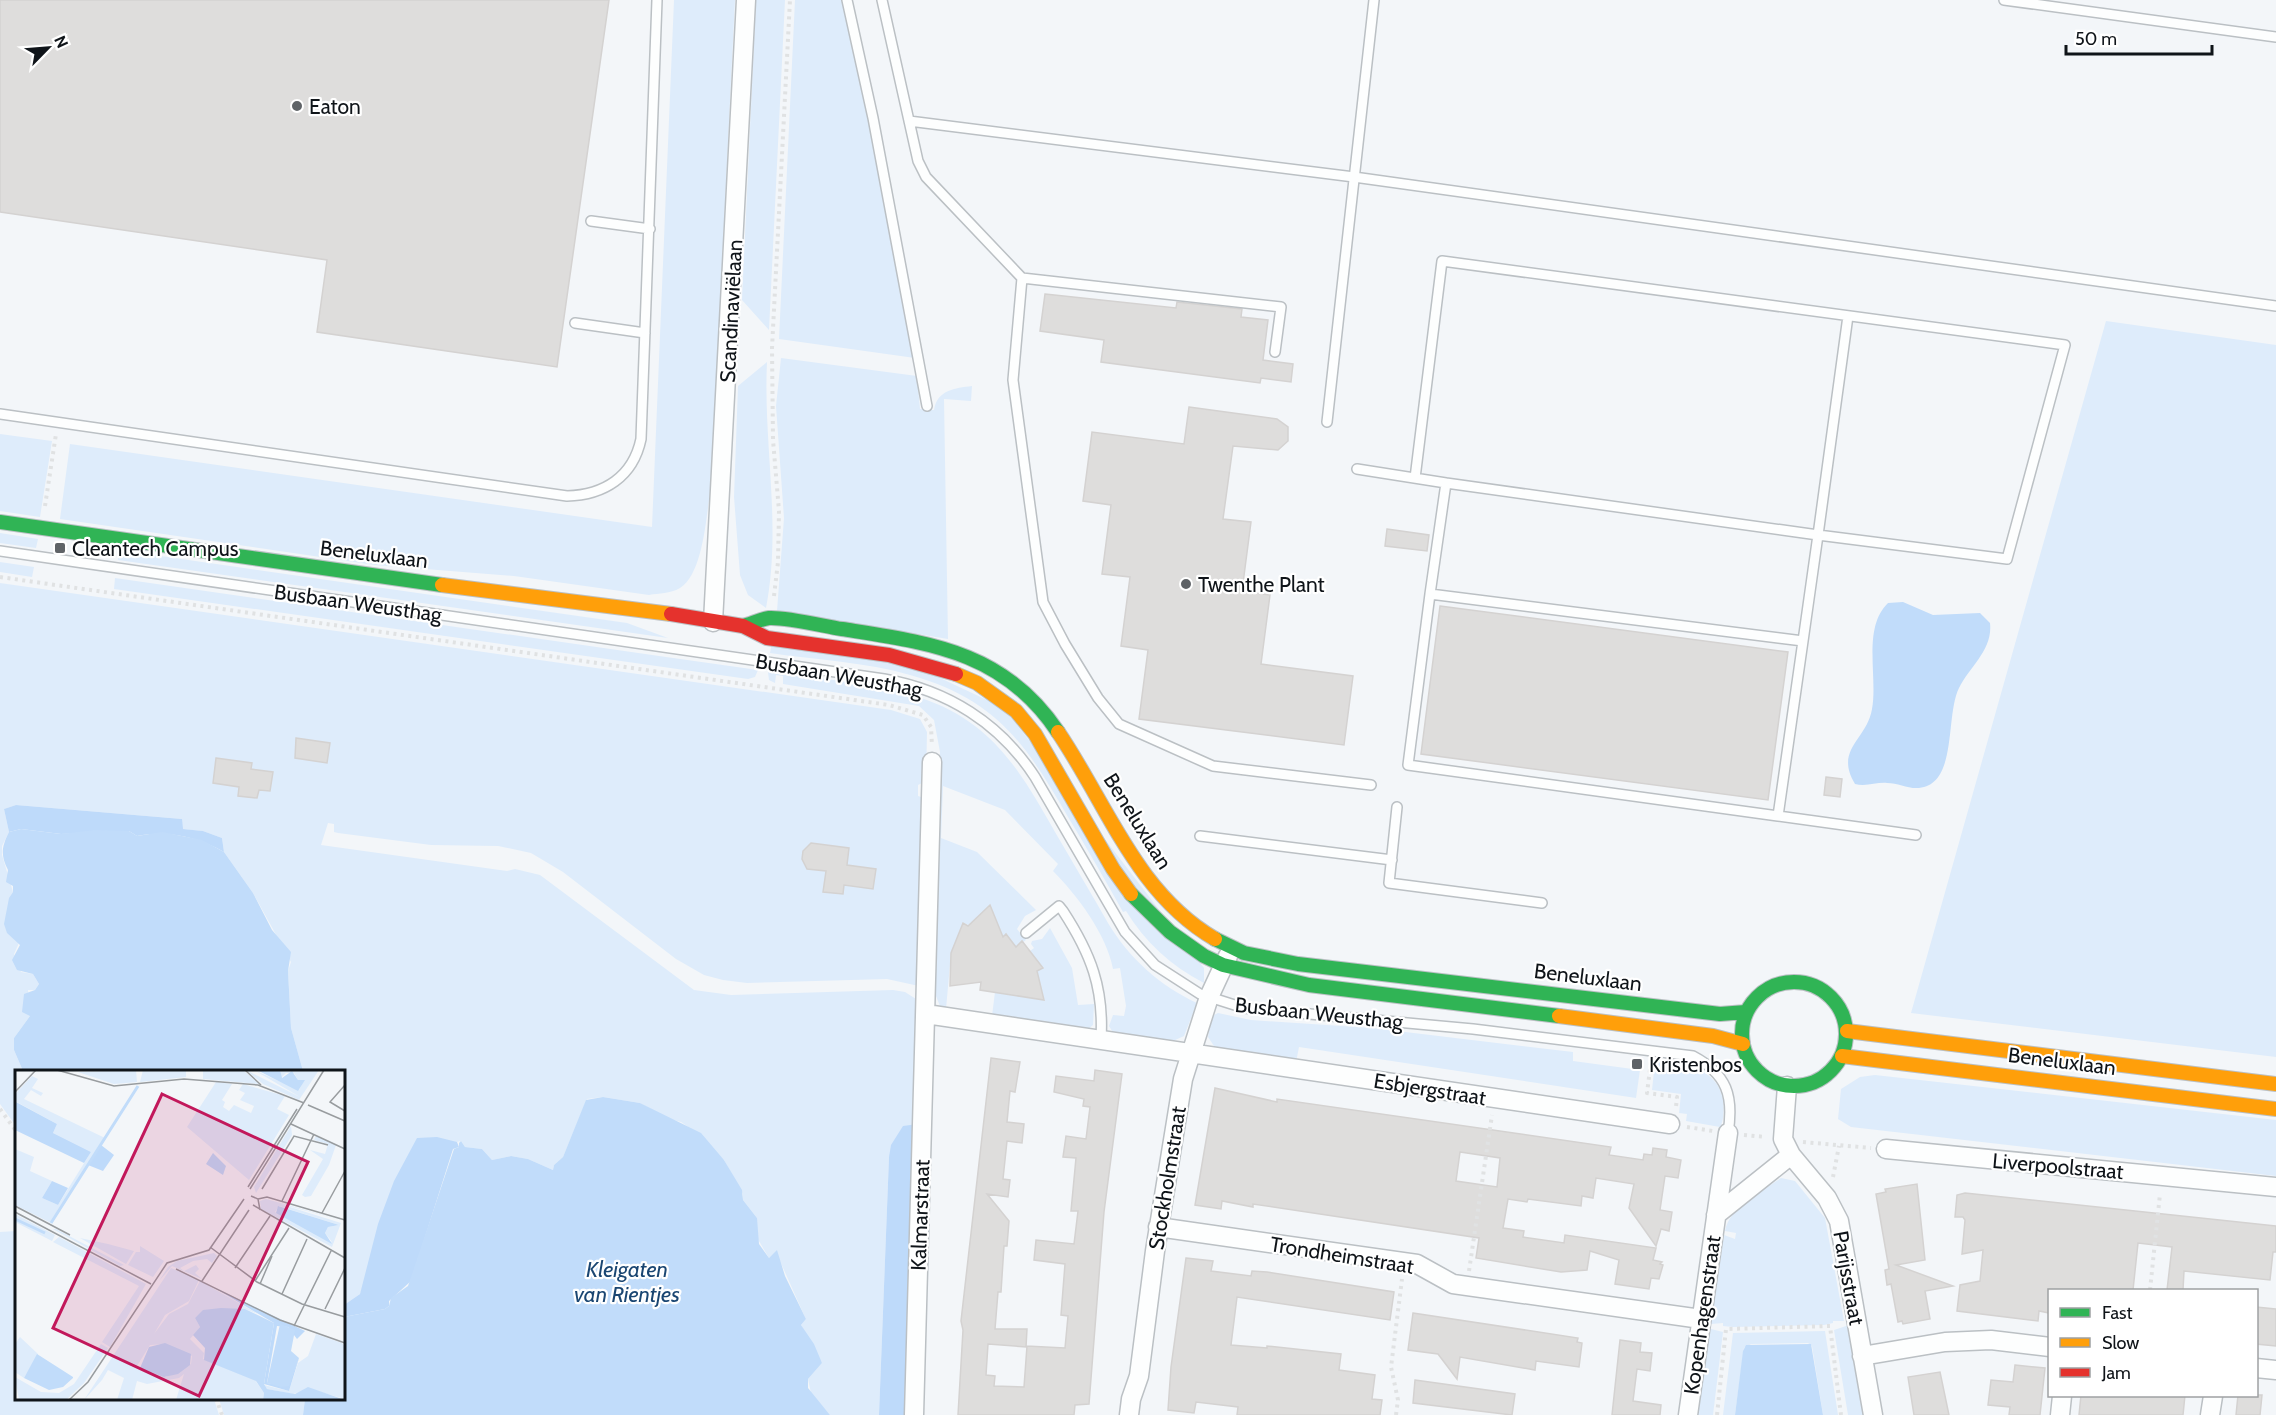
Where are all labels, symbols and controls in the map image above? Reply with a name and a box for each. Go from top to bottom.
north arrow [18,18,78,78]
scale bar [2066,18,2212,56]
text: 50 m [2075,28,2117,50]
text: N [50,33,72,51]
place label: Eaton [309,94,361,119]
marker: Eaton [290,99,304,113]
street label: Scandinaviëlaan [715,239,747,383]
street label: Beneluxlaan [319,535,429,573]
place label: Cleantech Campus [72,536,239,561]
marker: Cleantech Campus [53,541,67,555]
place label: Twenthe Plant [1198,572,1325,597]
marker: Twenthe Plant [1179,577,1193,591]
street label: Busbaan Weusthag [273,579,444,627]
street label: Busbaan Weusthag [754,648,925,702]
street label: Beneluxlaan [1099,768,1177,874]
street label: Beneluxlaan [1533,958,1643,996]
street label: Busbaan Weusthag [1234,992,1405,1034]
street label: Beneluxlaan [2007,1042,2117,1080]
place label: Kristenbos [1649,1052,1742,1077]
marker: Kristenbos [1630,1057,1644,1071]
street label: Esbjergstraat [1372,1068,1488,1111]
inset map [15,1070,345,1400]
street label: Stockholmstraat [1143,1104,1191,1252]
street label: Liverpoolstraat [1991,1148,2125,1184]
street label: Kalmarstraat [906,1159,934,1271]
street label: Parijsstraat [1827,1229,1870,1327]
street label: Trondheimstraat [1268,1231,1416,1279]
street label: Kopenhagenstraat [1678,1234,1726,1396]
water label: Kleigaten van Rientjes [574,1256,680,1308]
legend [2048,1289,2258,1397]
text: Fast [2102,1302,2133,1324]
text: Slow [2102,1332,2139,1354]
text: Jam [2101,1362,2131,1384]

